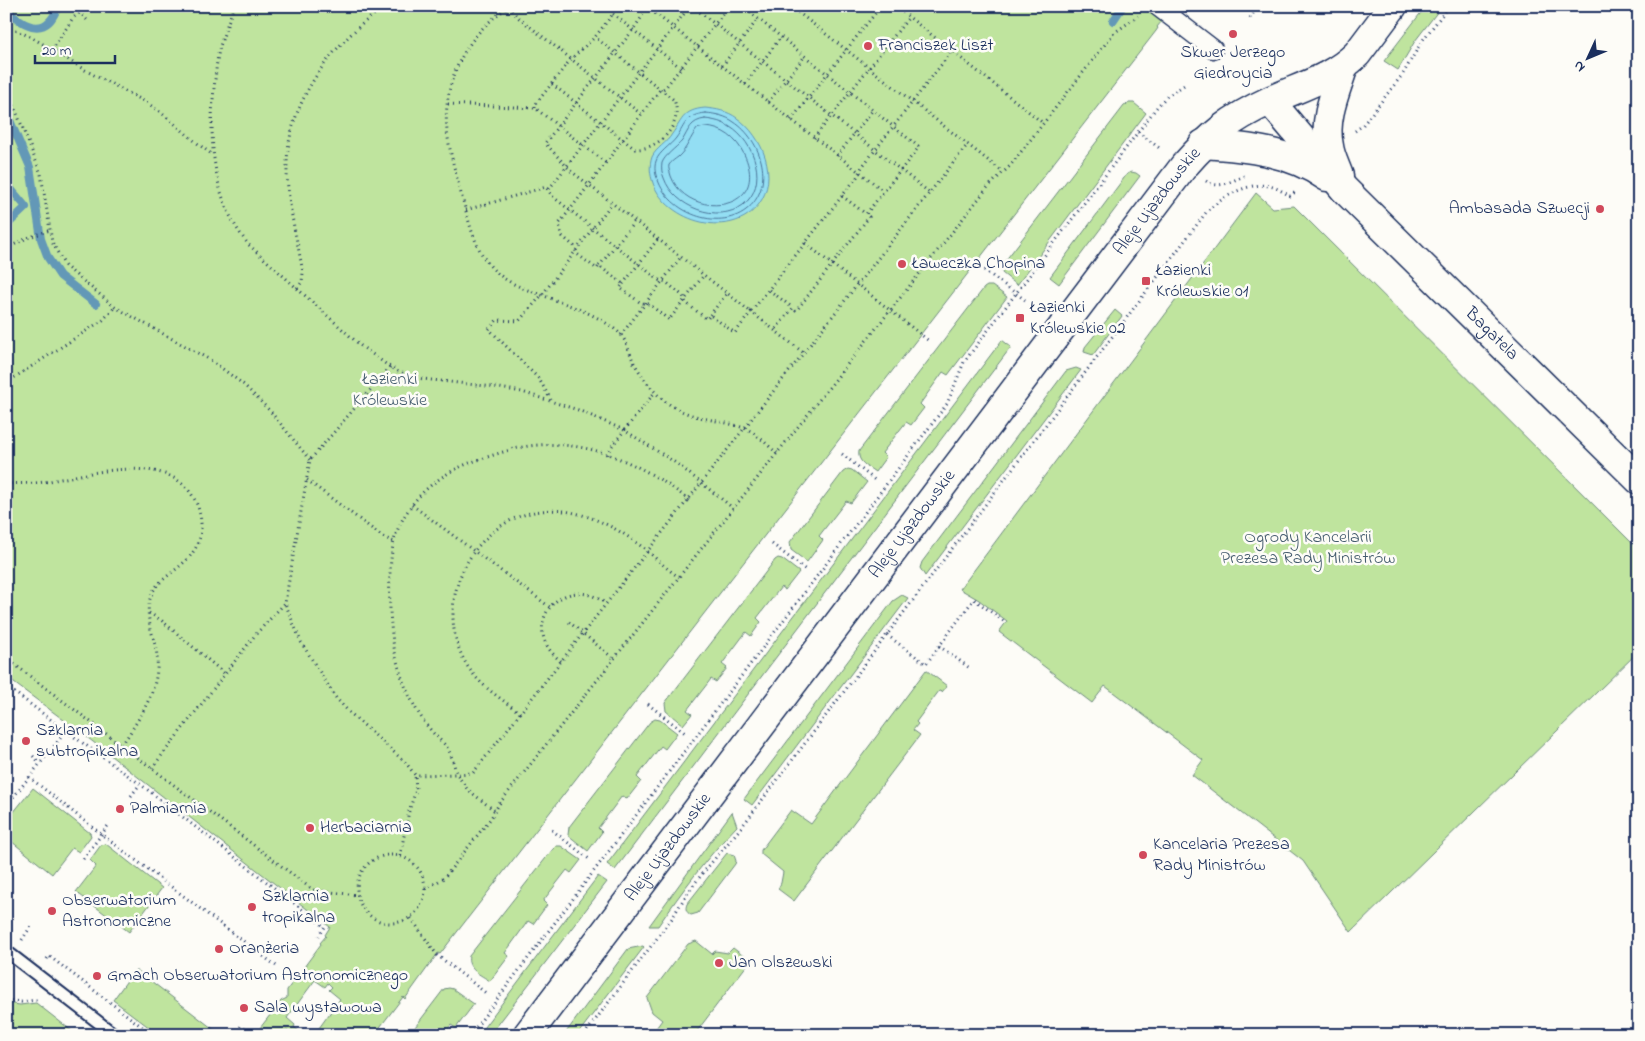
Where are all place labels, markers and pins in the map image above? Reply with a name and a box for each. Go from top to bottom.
marker: Skwer Jerzego Giedroycia [1227,28,1239,40]
place label: Franciszek Liszt [877,33,993,59]
marker: Franciszek Liszt [862,40,874,52]
place label: Skwer Jerzego Giedroycia [1181,40,1285,87]
place label: Ambasada Szwecji [1449,196,1590,222]
marker: Ambasada Szwecji [1594,203,1606,215]
place label: Ławeczka Chopina [911,251,1045,277]
marker: Ławeczka Chopina [896,258,908,270]
place label: Łazienki Królewskie 01 [1155,258,1249,305]
marker: Łazienki Królewskie 01 [1140,275,1152,287]
place label: Łazienki Królewskie 02 [1029,295,1126,342]
marker: Łazienki Królewskie 02 [1014,312,1026,324]
place label: Szklarnia subtropikalna [36,718,138,765]
marker: Szklarnia subtropikalna [20,735,32,747]
place label: Palmiarnia [130,796,206,822]
marker: Palmiarnia [114,803,126,815]
place label: Herbaciarnia [320,815,412,841]
marker: Herbaciarnia [304,822,316,834]
place label: Kancelaria Prezesa Rady Ministrów [1153,832,1290,879]
marker: Kancelaria Prezesa Rady Ministrów [1137,849,1149,861]
place label: Szklarnia tropikalna [262,884,335,931]
place label: Obserwatorium Astronomiczne [62,888,176,935]
marker: Szklarnia tropikalna [246,901,258,913]
marker: Obserwatorium Astronomiczne [46,905,58,917]
place label: Oranżeria [229,936,299,962]
marker: Oranżeria [213,943,225,955]
place label: Jan Olszewski [729,950,833,976]
marker: Jan Olszewski [713,957,725,969]
place label: Gmach Obserwatorium Astronomicznego [107,963,408,990]
marker: Gmach Obserwatorium Astronomicznego [91,970,103,982]
place label: Sala wystawowa [254,995,382,1021]
marker: Sala wystawowa [238,1002,250,1014]

